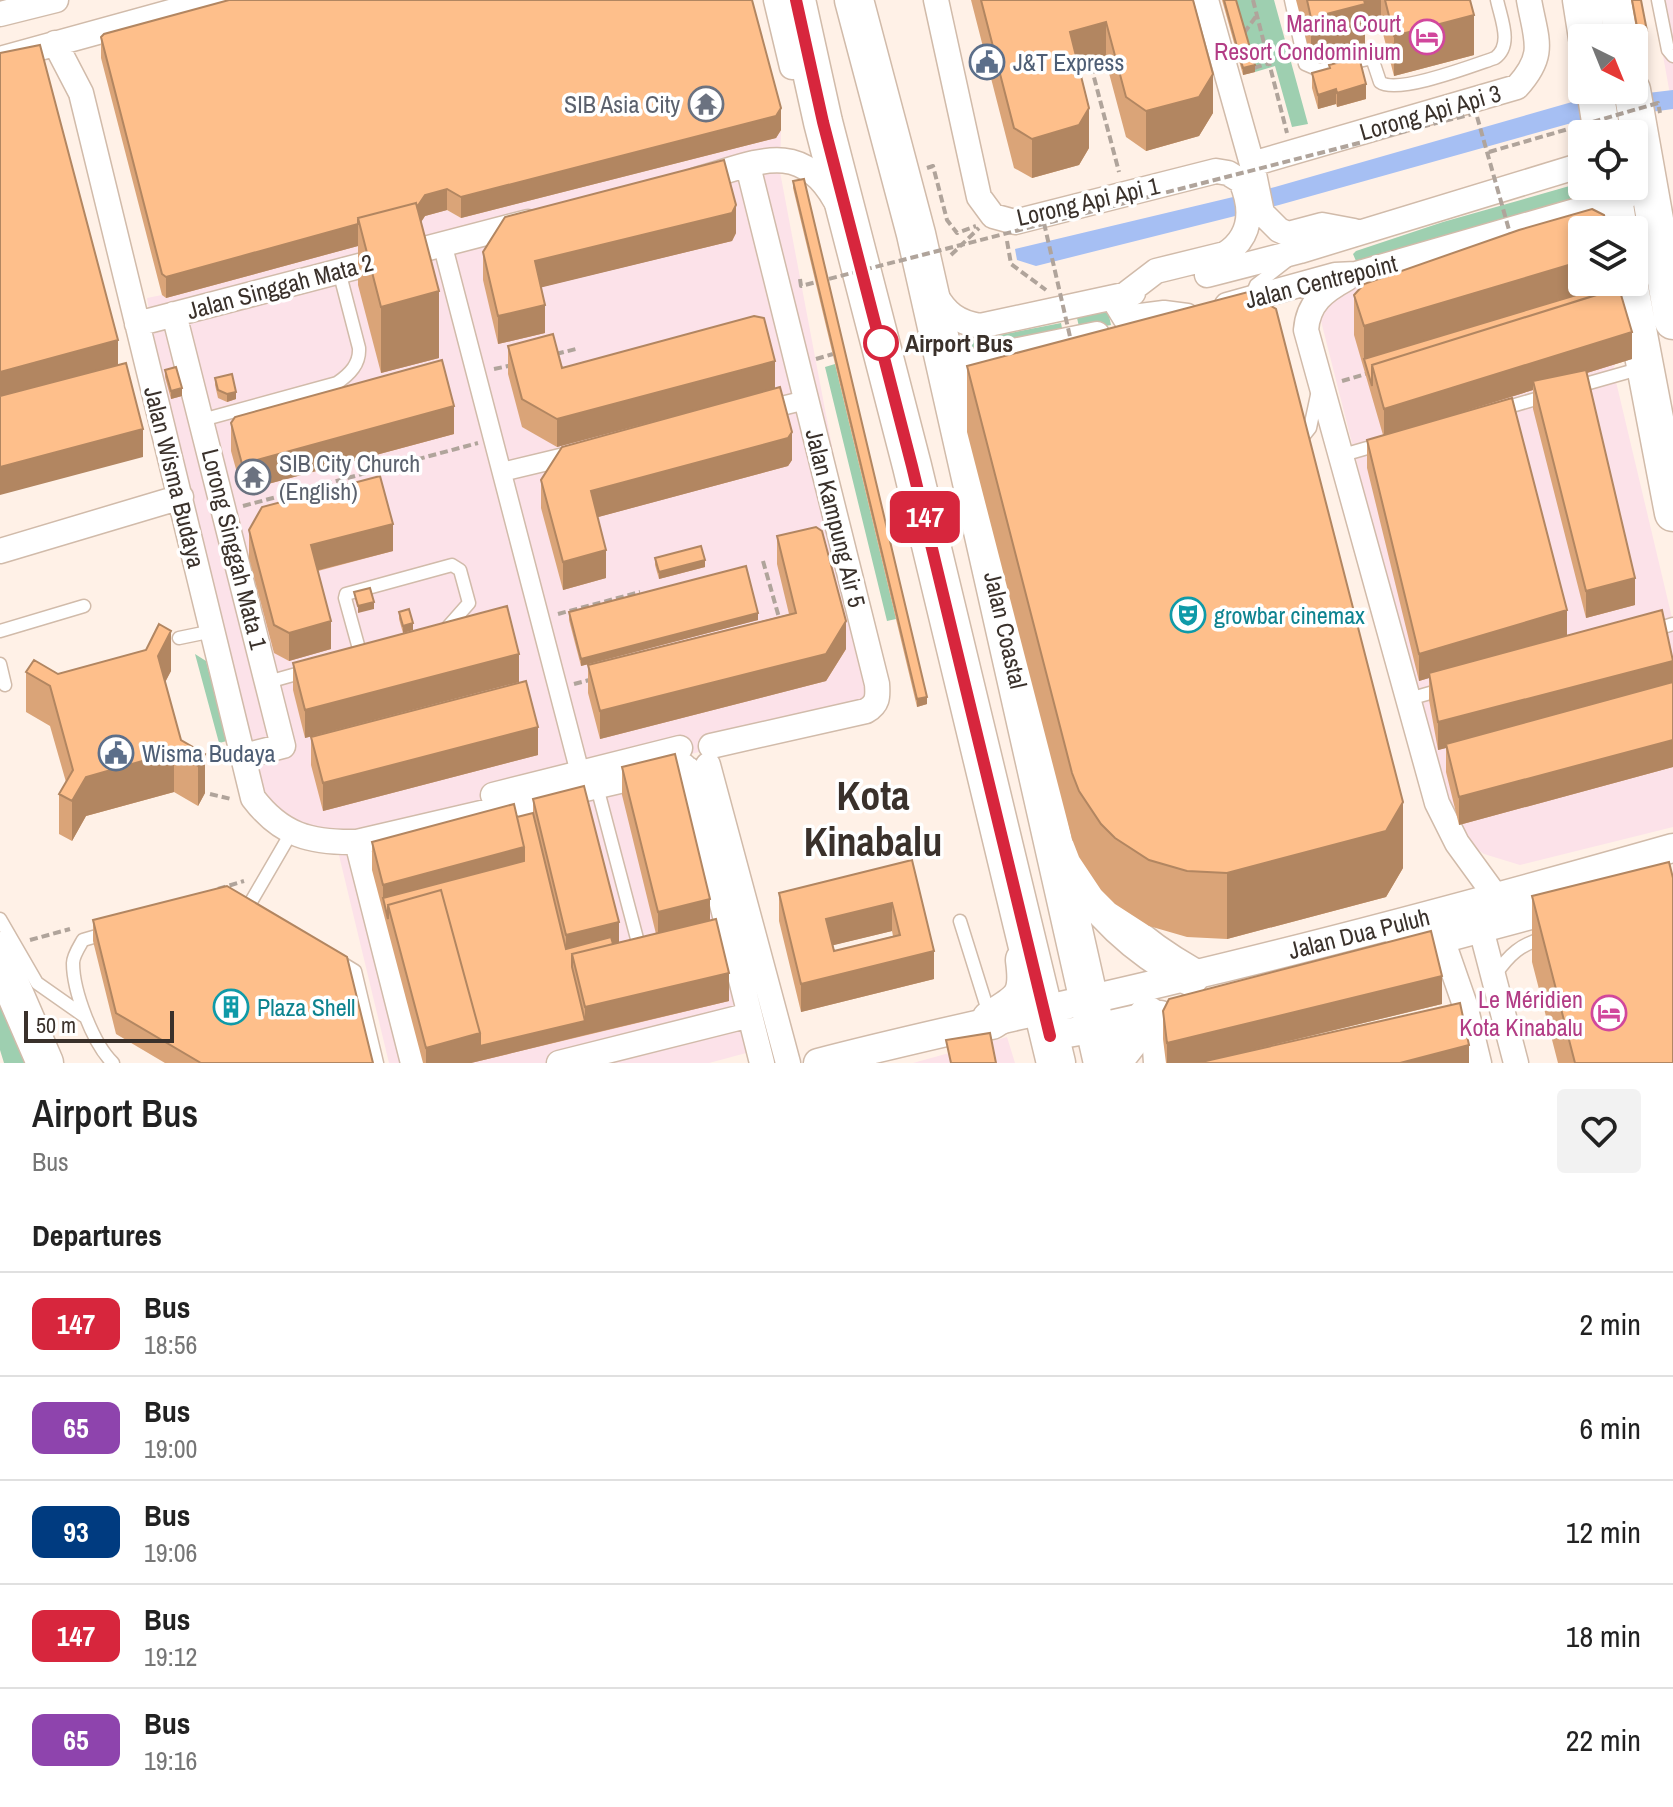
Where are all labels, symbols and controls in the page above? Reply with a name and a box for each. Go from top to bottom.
place label: Marina Court Resort Condominium [1214,7,1402,67]
hotel icon: Marina Court Resort Condominium [1408,18,1446,56]
north arrow [1568,24,1648,104]
map controls [1568,24,1648,296]
public building icon: J&T Express [968,43,1006,81]
place label: J&T Express [1013,46,1124,78]
street label: Lorong Api Api 3 [1356,77,1504,147]
temple icon: SIB Asia City [687,85,725,123]
place label: SIB Asia City [564,88,680,120]
button: locate [1568,120,1648,200]
street label: Lorong Api Api 1 [1013,169,1163,233]
button: layers [1568,216,1648,296]
street label: Jalan Singgah Mata 2 [183,246,377,326]
street label: Jalan Centrepoint [1242,247,1401,315]
marker: Airport Bus [864,326,898,360]
place label: Airport Bus [905,327,1013,359]
street label: Jalan Wisma Budaya [137,383,213,571]
street label: Jalan Kampung Air 5 [798,425,874,611]
street label: Lorong Singgah Mata 1 [195,445,275,653]
place label: SIB City Church (English) [279,447,420,507]
temple icon: SIB City Church (English) [234,458,272,496]
line badge: 147 [879,491,971,543]
text: 147 [906,498,944,536]
street label: Jalan Coastal [977,568,1035,692]
theatre icon: growbar cinemax [1169,596,1207,634]
place label: growbar cinemax [1214,599,1365,631]
public building icon: Wisma Budaya [97,734,135,772]
place label: Wisma Budaya [142,737,275,769]
district label: Kota Kinabalu [804,769,942,868]
street label: Jalan Dua Puluh [1285,900,1433,966]
place label: Le Méridien Kota Kinabalu [1459,983,1583,1043]
building icon: Plaza Shell [212,988,250,1026]
place label: Plaza Shell [257,991,355,1023]
hotel icon: Le Méridien Kota Kinabalu [1590,994,1628,1032]
scale bar [24,1007,174,1043]
text: 50 m [36,1010,76,1040]
text: Airport Bus [32,1088,198,1139]
button: heart [1557,1089,1641,1173]
text: Bus [32,1144,69,1179]
text: Departures [32,1215,162,1255]
text: Bus [144,1287,190,1327]
text: 2 min [1579,1304,1641,1344]
text: 147 [57,1305,95,1343]
text: 18:56 [144,1327,197,1362]
text: Bus [144,1391,190,1431]
text: 6 min [1579,1408,1641,1448]
text: 65 [63,1409,89,1447]
text: 19:00 [144,1431,197,1466]
text: Bus [144,1495,190,1535]
text: 12 min [1566,1512,1641,1552]
text: 93 [63,1513,89,1551]
text: 19:06 [144,1535,197,1570]
text: Bus [144,1599,190,1639]
text: 18 min [1566,1616,1641,1656]
text: 147 [57,1617,95,1655]
text: 19:12 [144,1639,197,1674]
text: Bus [144,1703,190,1743]
text: 22 min [1566,1720,1641,1760]
text: 65 [63,1721,89,1759]
text: 19:16 [144,1743,197,1778]

